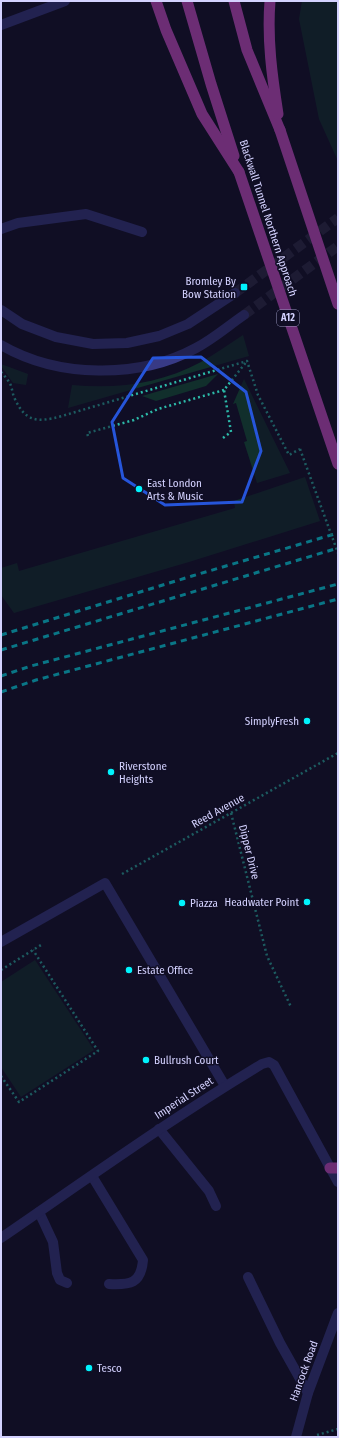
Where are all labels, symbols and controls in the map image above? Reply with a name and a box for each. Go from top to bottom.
street label: Blackwall Tunnel Northern Approach [237,138,299,298]
place label: Bromley By Bow Station [182,275,236,301]
marker: Bromley By Bow Station [239,282,249,292]
road number: A12 [277,310,299,326]
place label: East London Arts & Music [147,477,203,503]
marker: East London Arts & Music [134,484,144,494]
place label: SimplyFresh [245,715,299,728]
marker: SimplyFresh [302,716,312,726]
place label: Riverstone Heights [119,760,167,786]
marker: Riverstone Heights [106,767,116,777]
street label: Reed Avenue [189,791,247,831]
street label: Dipper Drive [236,823,262,881]
place label: Headwater Point [225,896,299,909]
place label: Piazza [190,897,218,910]
marker: Headwater Point [302,897,312,907]
marker: Piazza [177,898,187,908]
place label: Estate Office [137,964,193,977]
marker: Estate Office [124,965,134,975]
place label: Bullrush Court [154,1054,219,1067]
marker: Bullrush Court [141,1055,151,1065]
street label: Imperial Street [152,1074,216,1122]
street label: Hancock Road [287,1339,321,1403]
place label: Tesco [97,1362,122,1375]
marker: Tesco [84,1363,94,1373]

